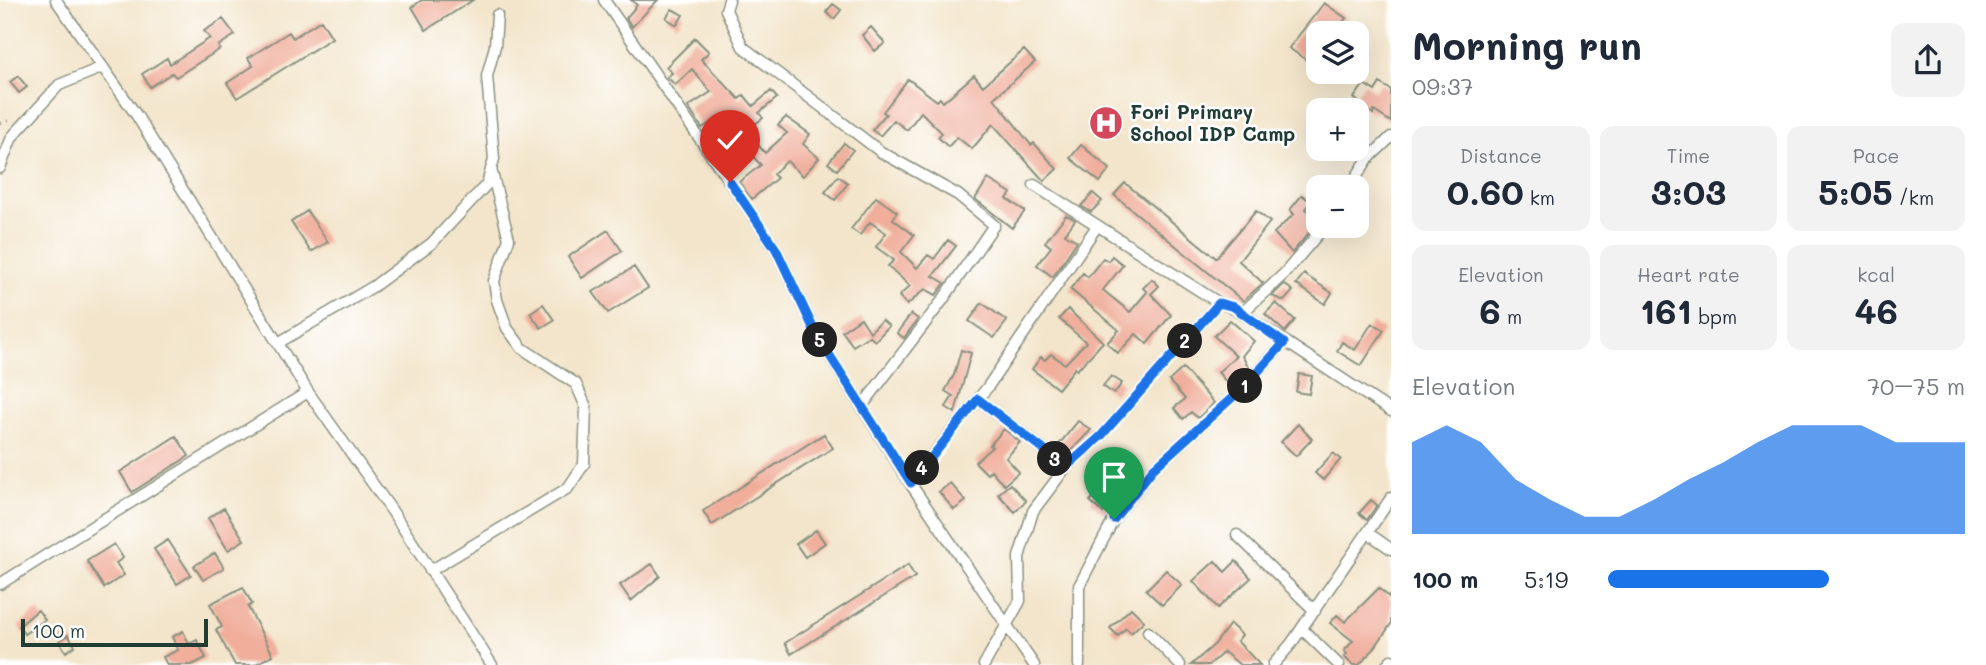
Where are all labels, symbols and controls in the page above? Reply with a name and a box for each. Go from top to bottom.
text: Morning run [1412,20,1642,70]
map controls [1306,21,1369,238]
button: layers [1306,21,1369,84]
button: share [1891,23,1965,97]
text: 09:37 [1412,71,1473,101]
button: + [1306,98,1369,161]
place label: Fori Primary School IDP Camp [1130,99,1295,146]
hospital icon: Fori Primary School IDP Camp [1087,104,1125,142]
pin [700,110,760,182]
icon: check [711,121,749,159]
text: Distance [1460,143,1542,168]
text: Time [1667,143,1710,168]
text: Pace [1853,143,1899,168]
text: 0.60 [1447,168,1524,214]
text: 3:03 [1651,168,1726,214]
text: 5:05 [1818,168,1893,214]
button: − [1306,175,1369,238]
text: km [1524,185,1555,210]
text: /km [1893,185,1934,210]
text: Elevation [1458,262,1543,287]
text: Heart rate [1637,262,1740,287]
text: kcal [1857,262,1895,287]
text: 6 [1480,287,1501,333]
text: 161 [1640,287,1692,333]
text: 46 [1854,287,1898,333]
text: m [1501,304,1522,329]
text: bpm [1692,304,1737,329]
pin: 5 [802,322,838,358]
pin: 2 [1168,324,1202,358]
text: 5 [814,327,825,352]
text: 2 [1179,328,1190,353]
pin: 1 [1228,368,1262,404]
text: Elevation [1412,371,1515,401]
text: 70–75 m [1867,371,1965,401]
text: 1 [1240,373,1249,398]
pin: 3 [1038,442,1072,476]
text: 3 [1049,446,1060,471]
pin [1084,447,1144,519]
pin: 4 [904,450,940,486]
text: 4 [915,455,928,480]
icon: arrive [1095,458,1133,496]
text: 100 m [1412,564,1478,594]
text: 5:19 [1524,564,1568,594]
scale bar [21,616,208,648]
text: 100 m [32,618,85,643]

